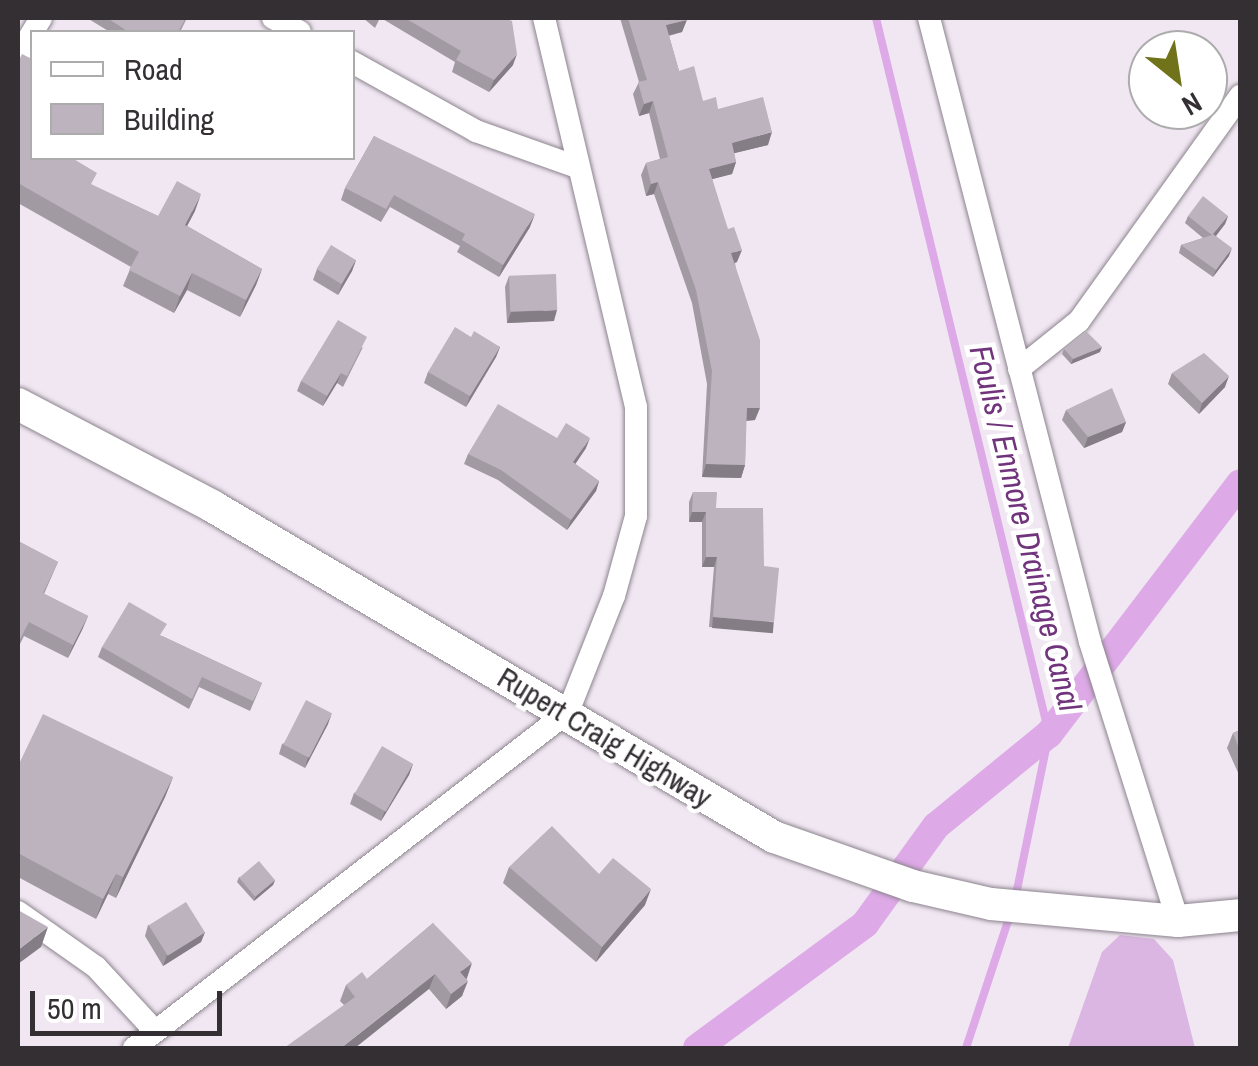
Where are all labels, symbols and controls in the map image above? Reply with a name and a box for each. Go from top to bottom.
legend [30,30,355,160]
north arrow [1128,30,1228,130]
text: Road [124,49,183,89]
text: N [1175,84,1209,125]
text: Building [124,99,214,139]
water label: Foulis / Enmore Drainage Canal [961,341,1089,715]
street label: Rupert Craig Highway [491,659,719,815]
scale bar [35,971,228,1033]
text: 50 m [47,988,102,1028]

